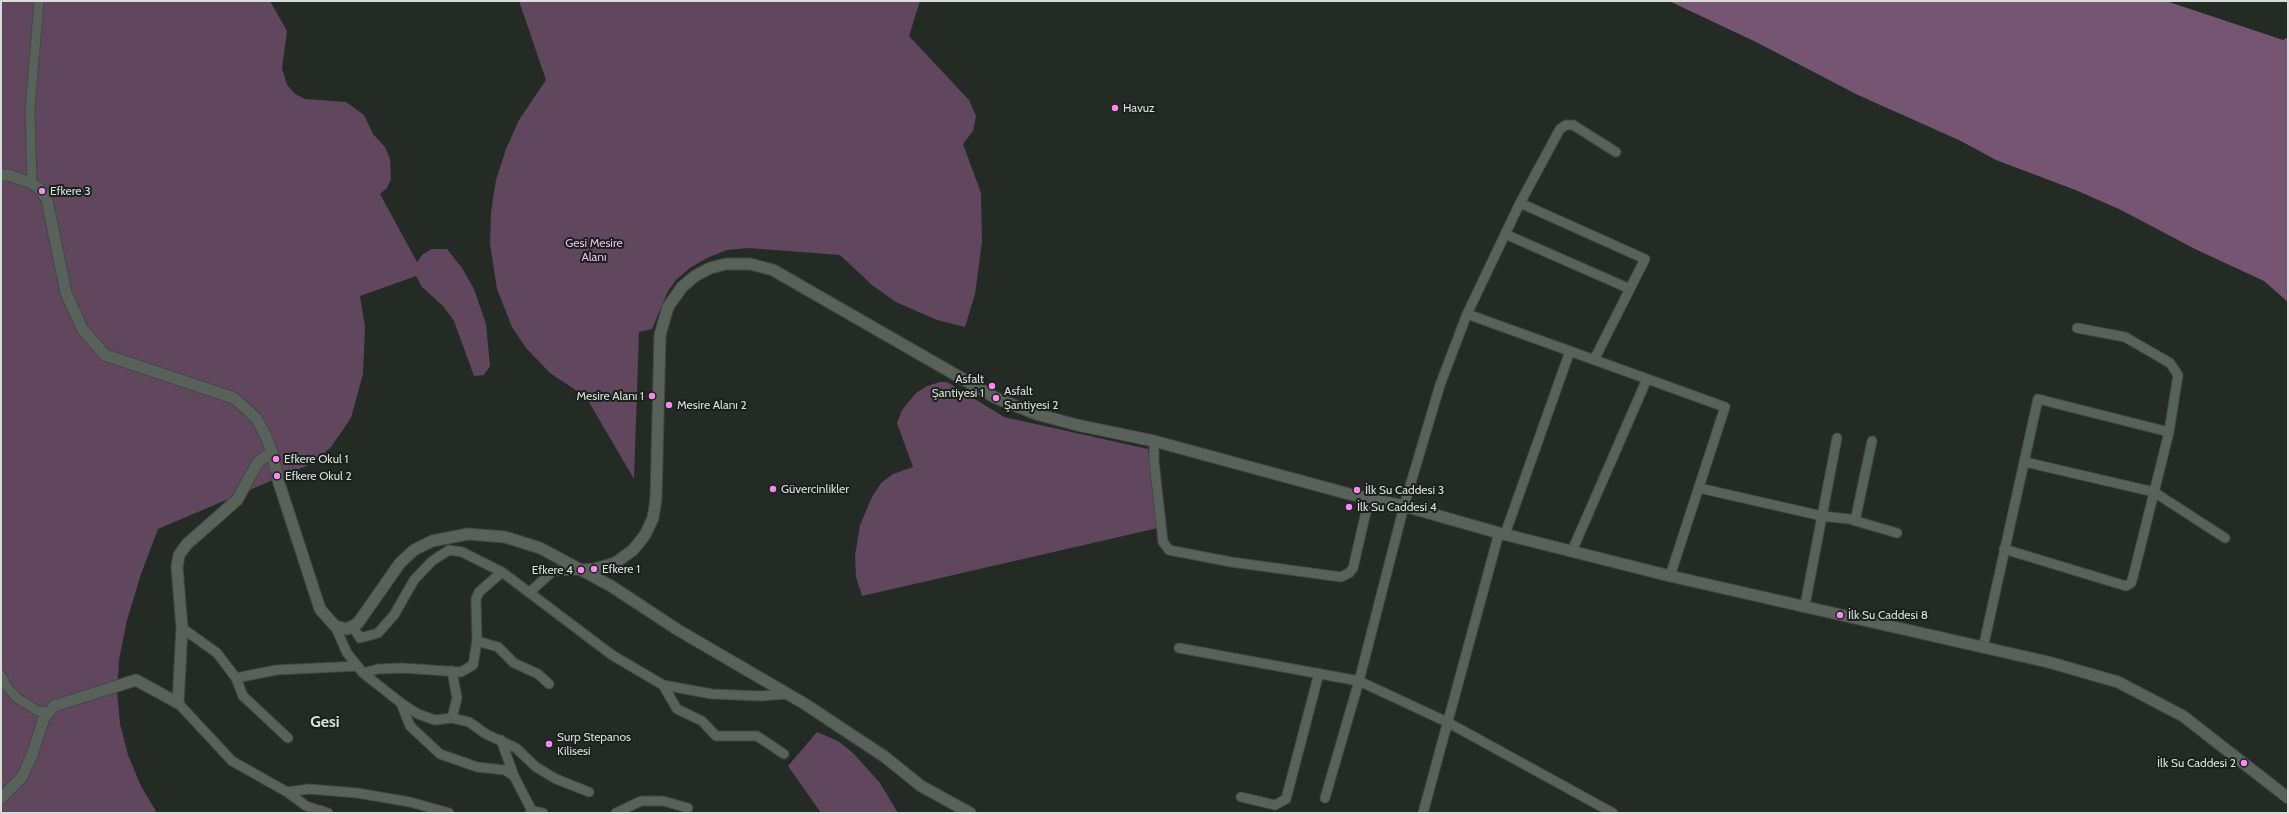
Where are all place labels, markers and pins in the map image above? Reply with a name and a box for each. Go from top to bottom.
place label: Havuz [1123,101,1155,115]
marker: Havuz [1110,103,1120,113]
place label: Efkere 3 [50,184,91,198]
marker: Efkere 3 [37,186,47,196]
place label: Asfalt Şantiyesi 1 [932,372,984,400]
marker: Asfalt Şantiyesi 1 [987,381,997,391]
place label: Asfalt Şantiyesi 2 [1004,384,1059,412]
place label: Mesire Alanı 1 [577,389,644,403]
marker: Mesire Alanı 1 [647,391,657,401]
marker: Asfalt Şantiyesi 2 [991,393,1001,403]
place label: Mesire Alanı 2 [677,398,747,412]
marker: Mesire Alanı 2 [664,400,674,410]
place label: Efkere Okul 1 [284,452,348,466]
marker: Efkere Okul 1 [271,454,281,464]
place label: Efkere Okul 2 [285,469,352,483]
marker: Efkere Okul 2 [272,471,282,481]
place label: Güvercinlikler [781,482,849,496]
place label: İlk Su Caddesi 3 [1365,483,1444,497]
marker: Güvercinlikler [768,484,778,494]
marker: İlk Su Caddesi 3 [1352,485,1362,495]
place label: İlk Su Caddesi 4 [1357,500,1437,514]
marker: İlk Su Caddesi 4 [1344,502,1354,512]
place label: Efkere 1 [602,562,640,576]
place label: Efkere 4 [532,563,573,577]
marker: Efkere 1 [589,564,599,574]
marker: Efkere 4 [576,565,586,575]
place label: İlk Su Caddesi 8 [1848,608,1928,622]
marker: İlk Su Caddesi 8 [1835,610,1845,620]
place label: Surp Stepanos Kilisesi [557,730,631,758]
marker: Surp Stepanos Kilisesi [544,739,554,749]
place label: İlk Su Caddesi 2 [2157,756,2236,770]
marker: İlk Su Caddesi 2 [2239,758,2249,768]

